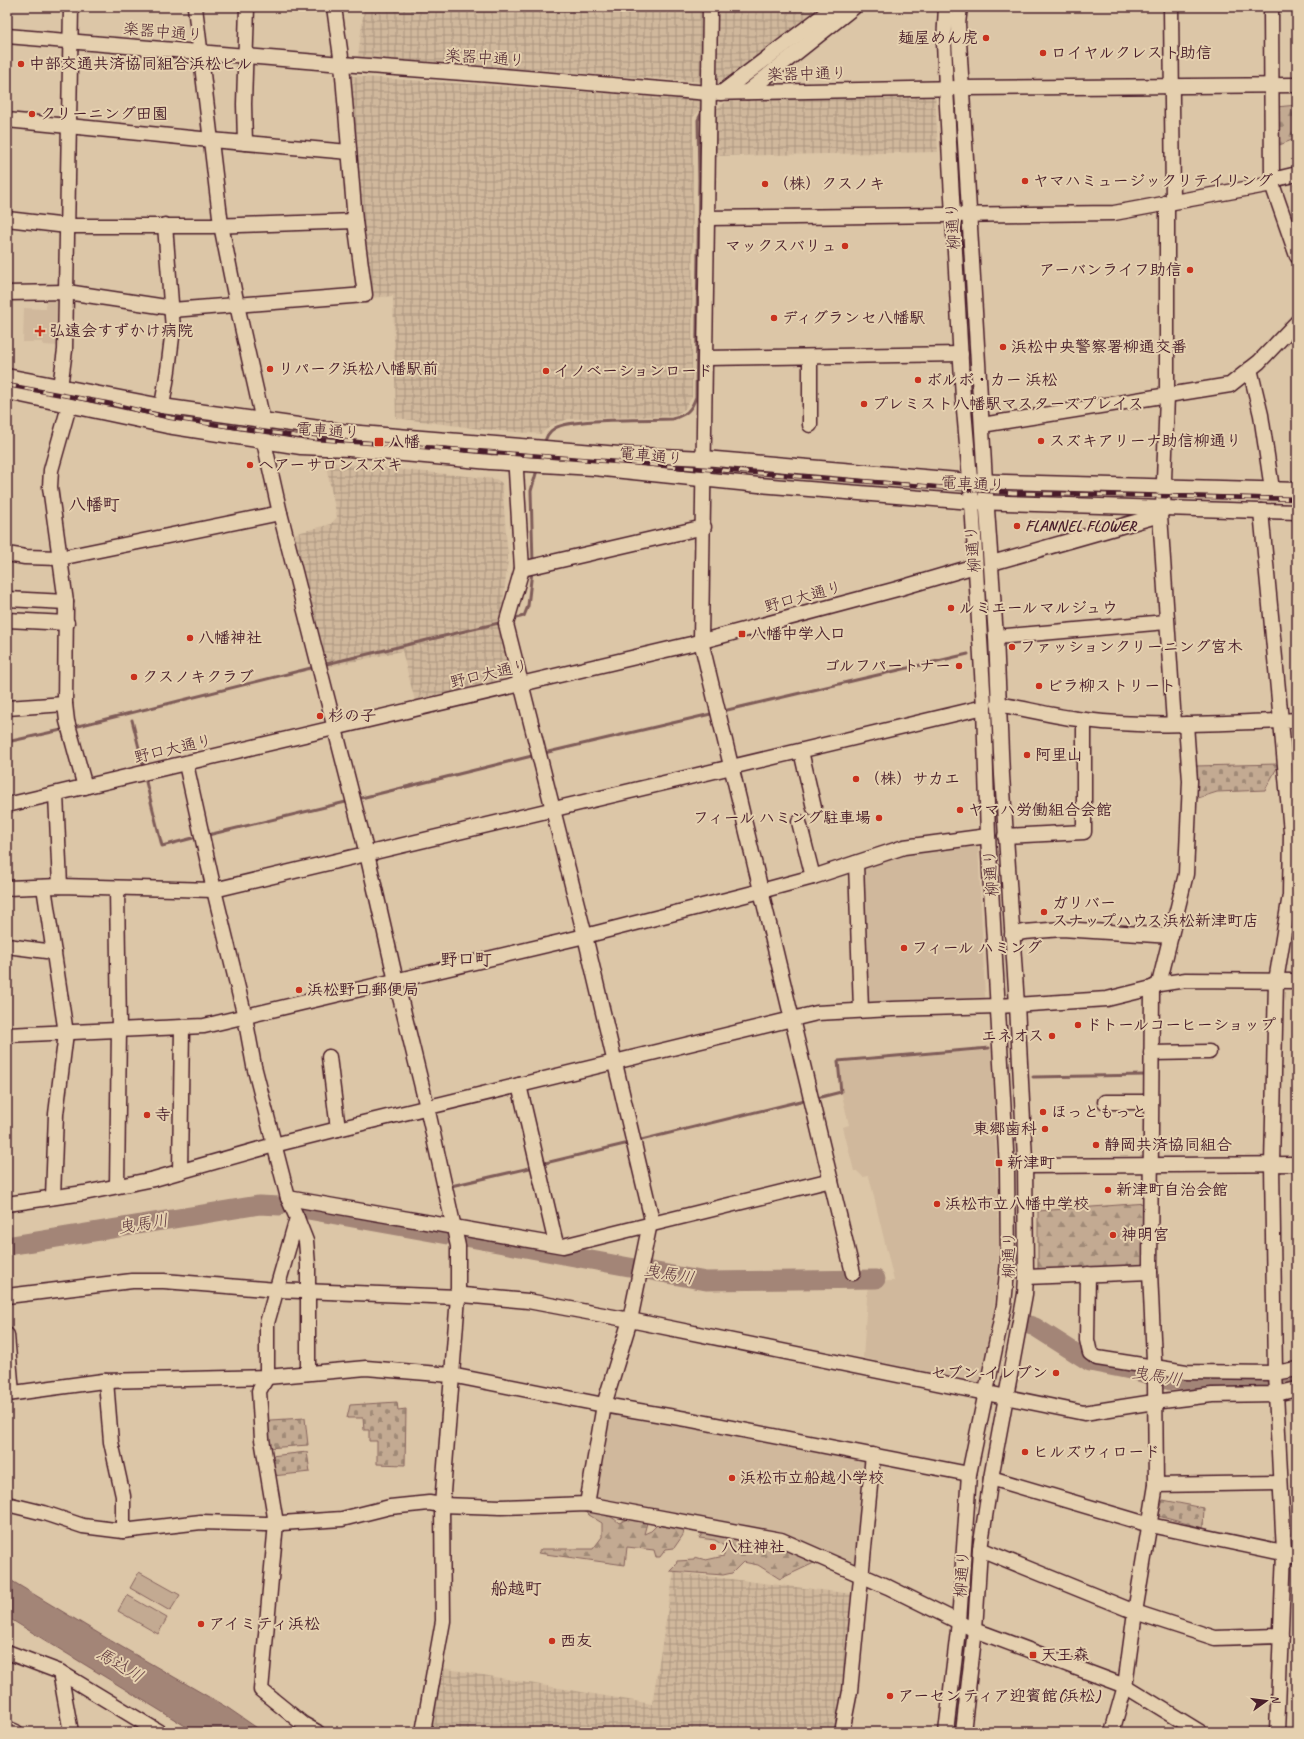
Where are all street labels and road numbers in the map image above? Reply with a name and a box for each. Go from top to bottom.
street label: 楽器中通り [122,19,204,45]
street label: 楽器中通り [444,45,526,71]
street label: 楽器中通り [767,63,847,85]
street label: 柳通り [942,202,964,250]
street label: 電車通り [295,419,361,443]
street label: 電車通り [618,443,684,469]
street label: 電車通り [941,472,1005,496]
street label: 柳通り [961,524,985,574]
street label: 野口大通り [762,577,844,617]
street label: 野口大通り [448,655,530,693]
street label: 野口大通り [132,730,214,768]
street label: 柳通り [979,848,1003,898]
street label: 柳通り [999,1231,1019,1279]
street label: 柳通り [950,1549,974,1599]

